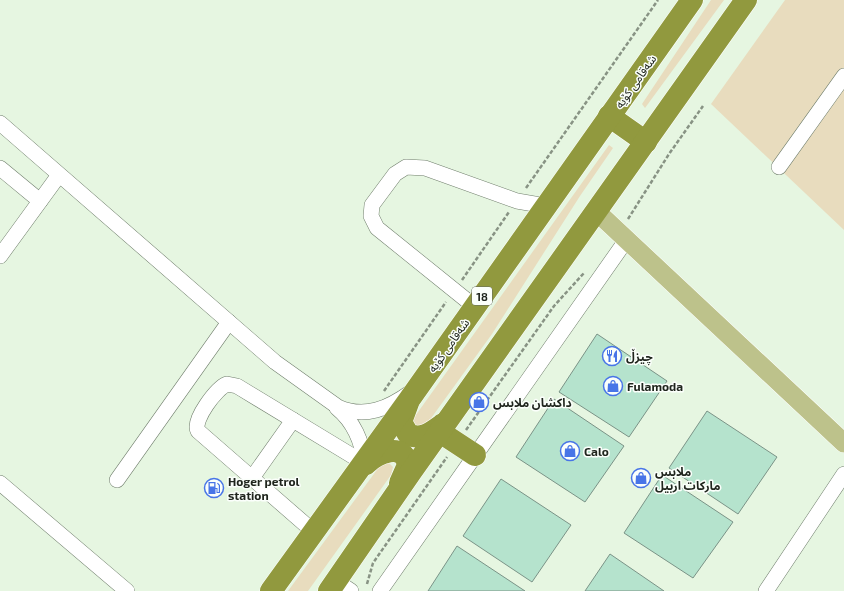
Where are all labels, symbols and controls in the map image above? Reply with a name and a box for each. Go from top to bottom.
street label: شەقامی کۆیە [612,52,659,111]
road number: 18 [472,287,492,305]
street label: شەقامی کۆیە [425,316,472,375]
restaurant icon: چیزڵ [601,345,623,367]
place label: چیزڵ [626,348,653,366]
shop icon: Fulamoda [602,375,624,397]
place label: Fulamoda [627,379,683,393]
shop icon: داكشان ملابس [468,391,490,413]
place label: داكشان ملابس [493,395,572,410]
shop icon: Calo [559,440,581,462]
place label: Calo [584,444,609,458]
place label: ملابس ماركات اربيل [655,464,720,493]
shop icon: ملابس ماركات اربيل [630,467,652,489]
place label: Hoger petrol station [228,474,300,502]
fuel station icon: Hoger petrol station [203,477,225,499]

